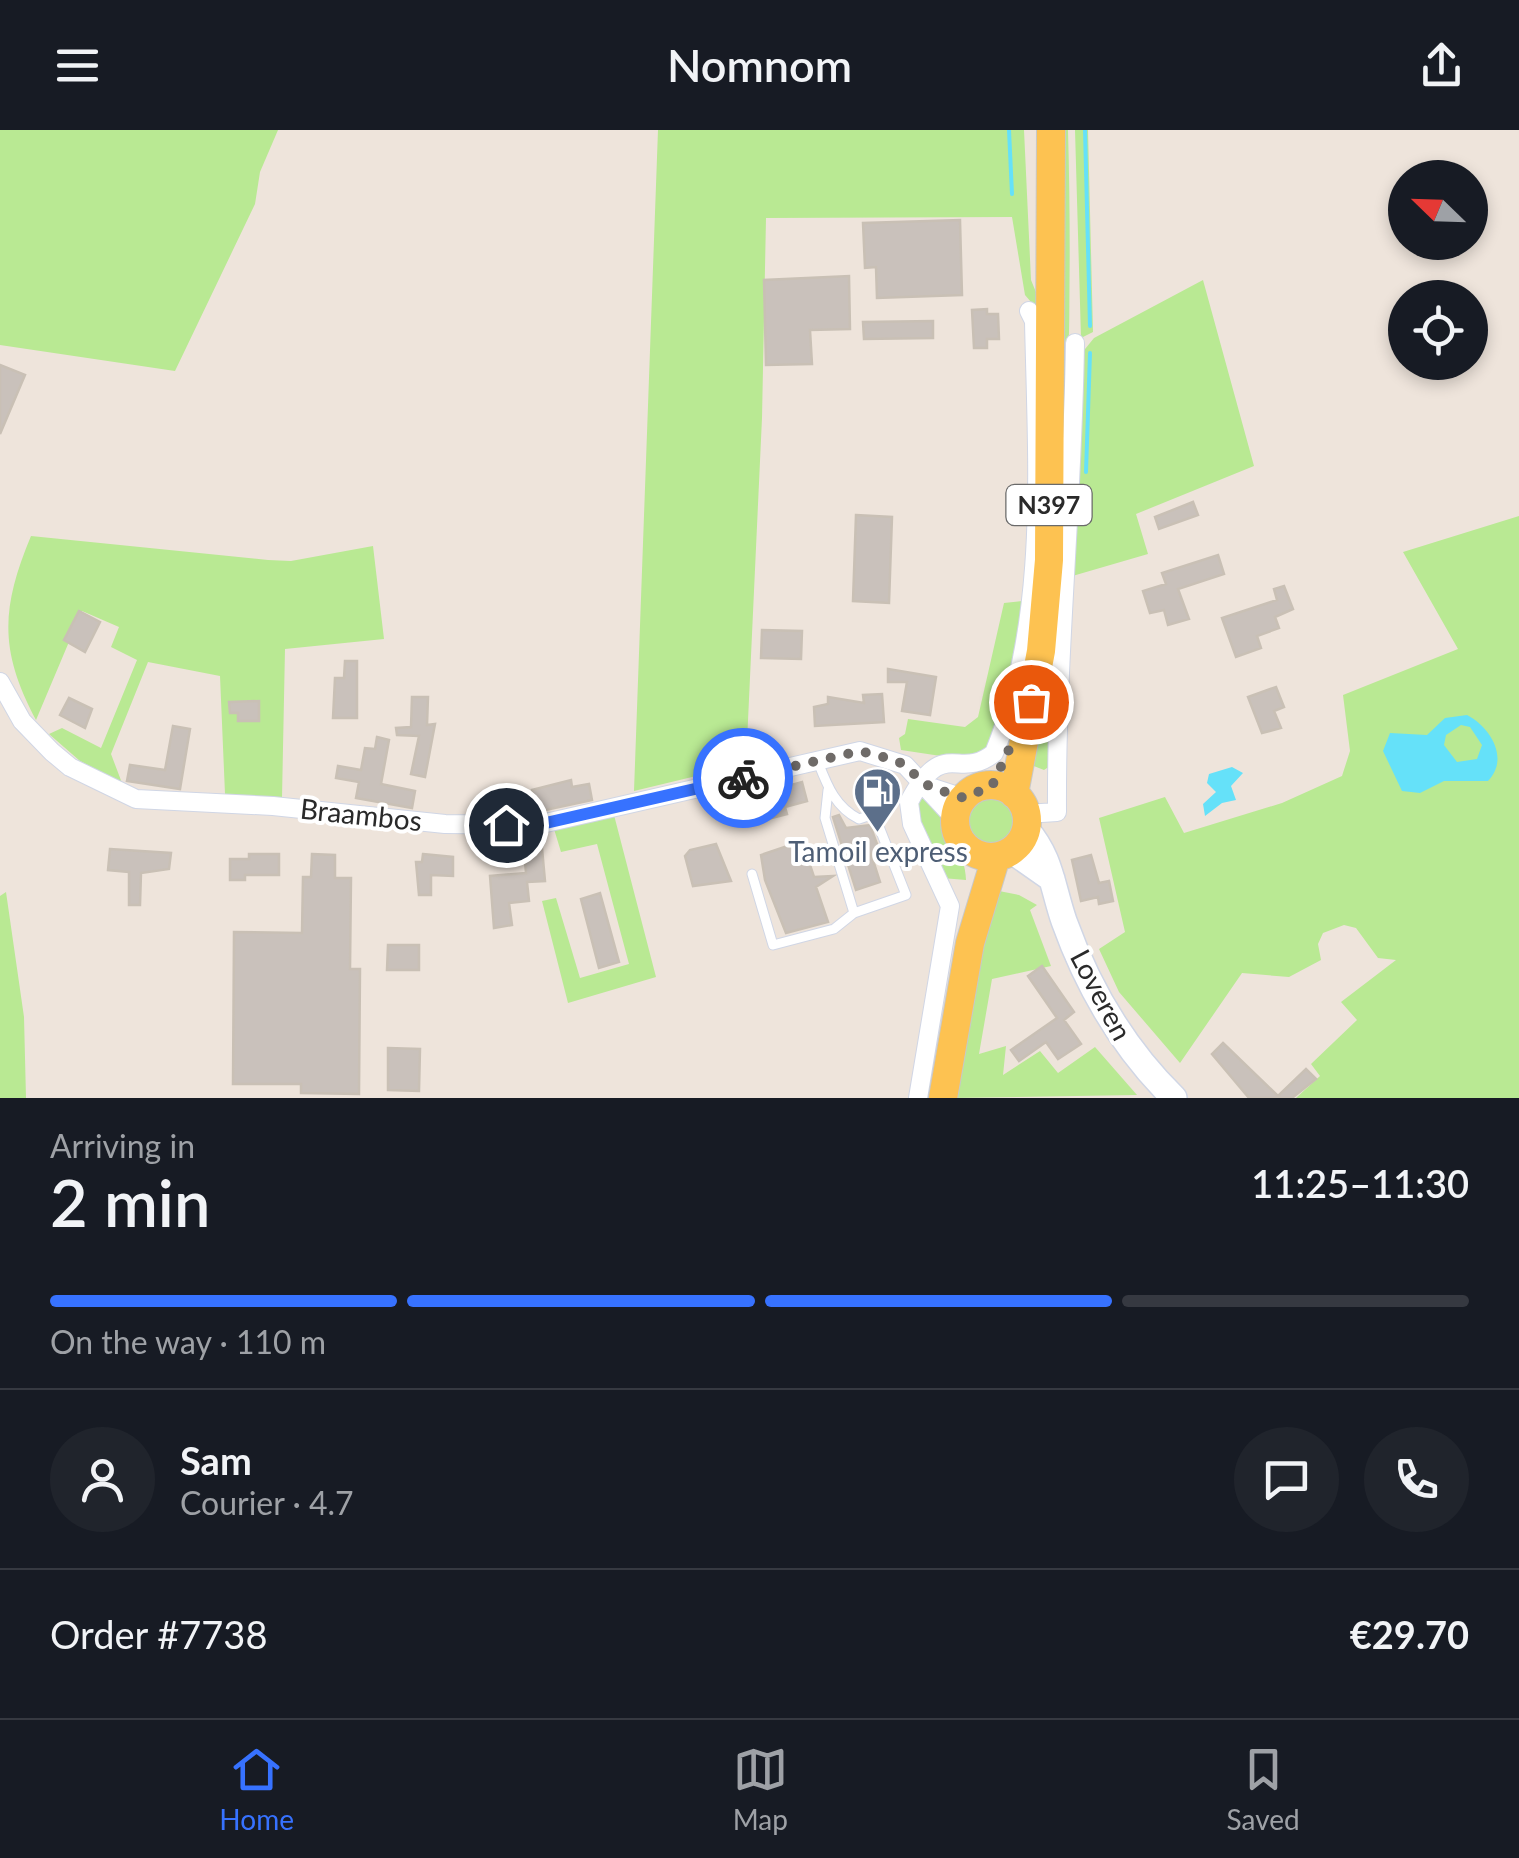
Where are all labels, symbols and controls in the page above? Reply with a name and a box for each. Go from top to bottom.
icon: menu [50,38,105,93]
text: Nomnom [667,38,852,92]
icon: share [1414,38,1469,93]
north arrow [1388,160,1488,260]
map controls [1388,160,1488,380]
button: locate [1388,280,1488,380]
road number: N397 [1006,485,1092,525]
pin [989,660,1074,745]
icon: bag [1004,675,1059,730]
courier [693,728,793,828]
icon: bike [716,751,771,806]
fuel station icon: Tamoil express [852,766,904,834]
pin [464,783,549,868]
street label: Braambos [299,791,424,837]
icon: home [479,798,534,853]
place label: Tamoil express [788,834,968,868]
street label: Loveren [1064,943,1140,1046]
text: Arriving in [50,1126,195,1165]
text: 11:25–11:30 [1251,1160,1469,1206]
text: 2 min [50,1163,210,1241]
text: On the way · 110 m [50,1322,326,1361]
button: person [50,1427,155,1532]
button: chat [1234,1427,1339,1532]
button: phone [1364,1427,1469,1532]
text: Sam [180,1437,252,1483]
text: Courier · 4.7 [180,1483,354,1522]
text: Order #7738 [50,1611,267,1657]
text: €29.70 [1350,1611,1469,1657]
tab: Home [219,1742,294,1836]
tab: Map [733,1742,788,1836]
tab: Saved [1227,1742,1300,1836]

